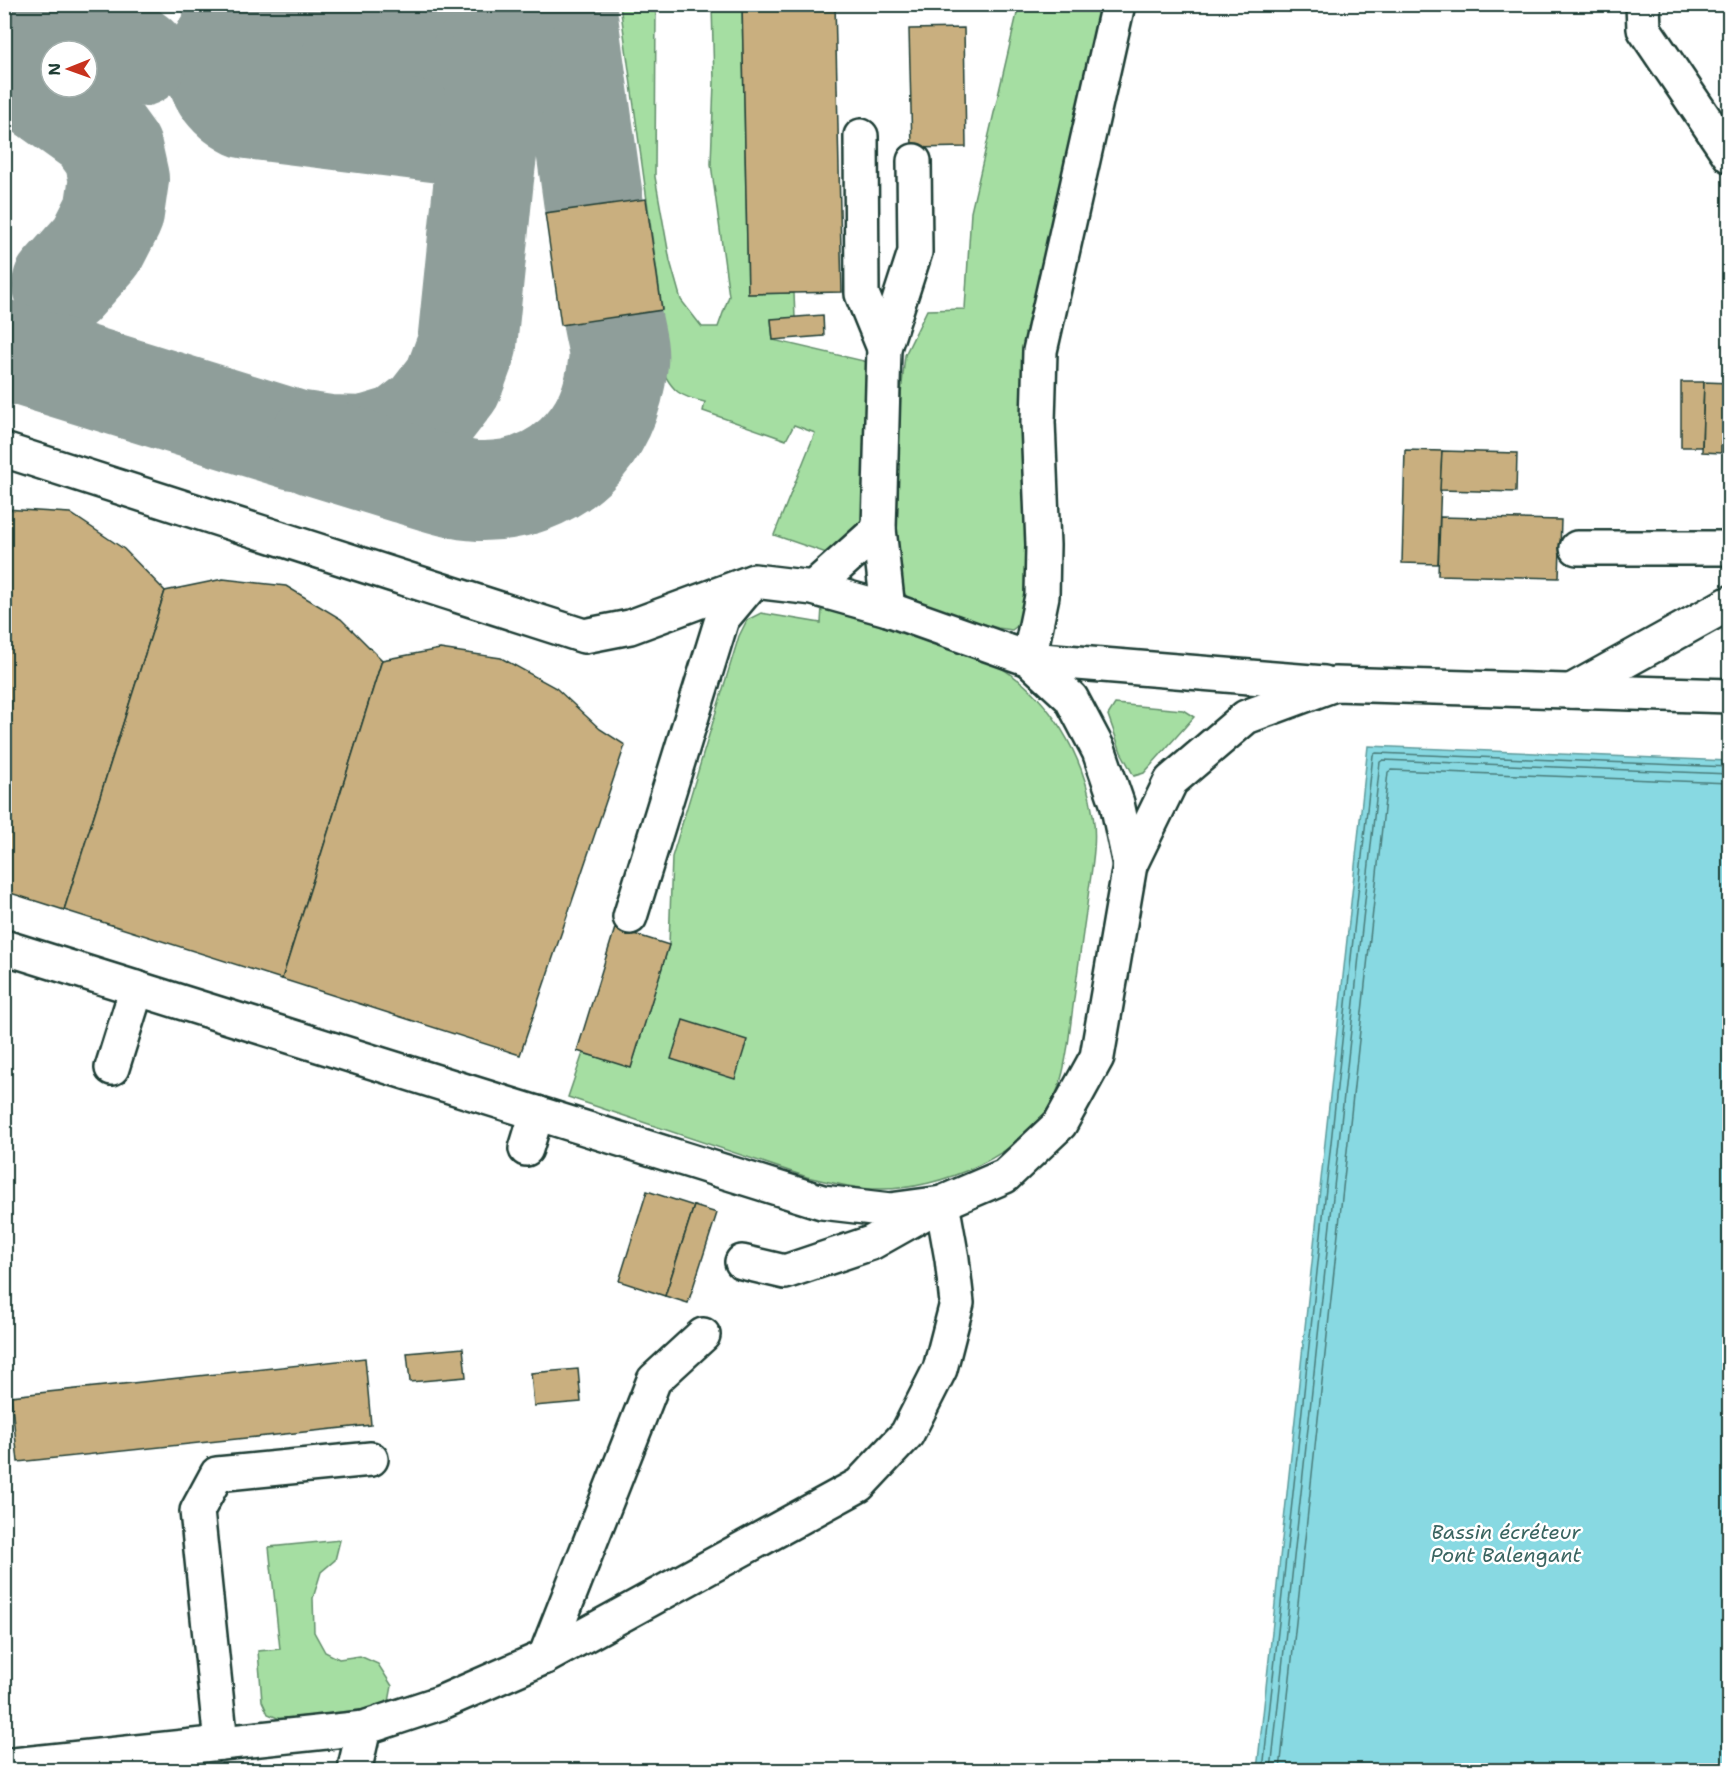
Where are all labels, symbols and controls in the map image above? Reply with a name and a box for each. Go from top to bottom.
north arrow [39,39,99,99]
text: N [44,63,65,76]
water label: Bassin écréteur Pont Balengant [1431,1519,1582,1568]

